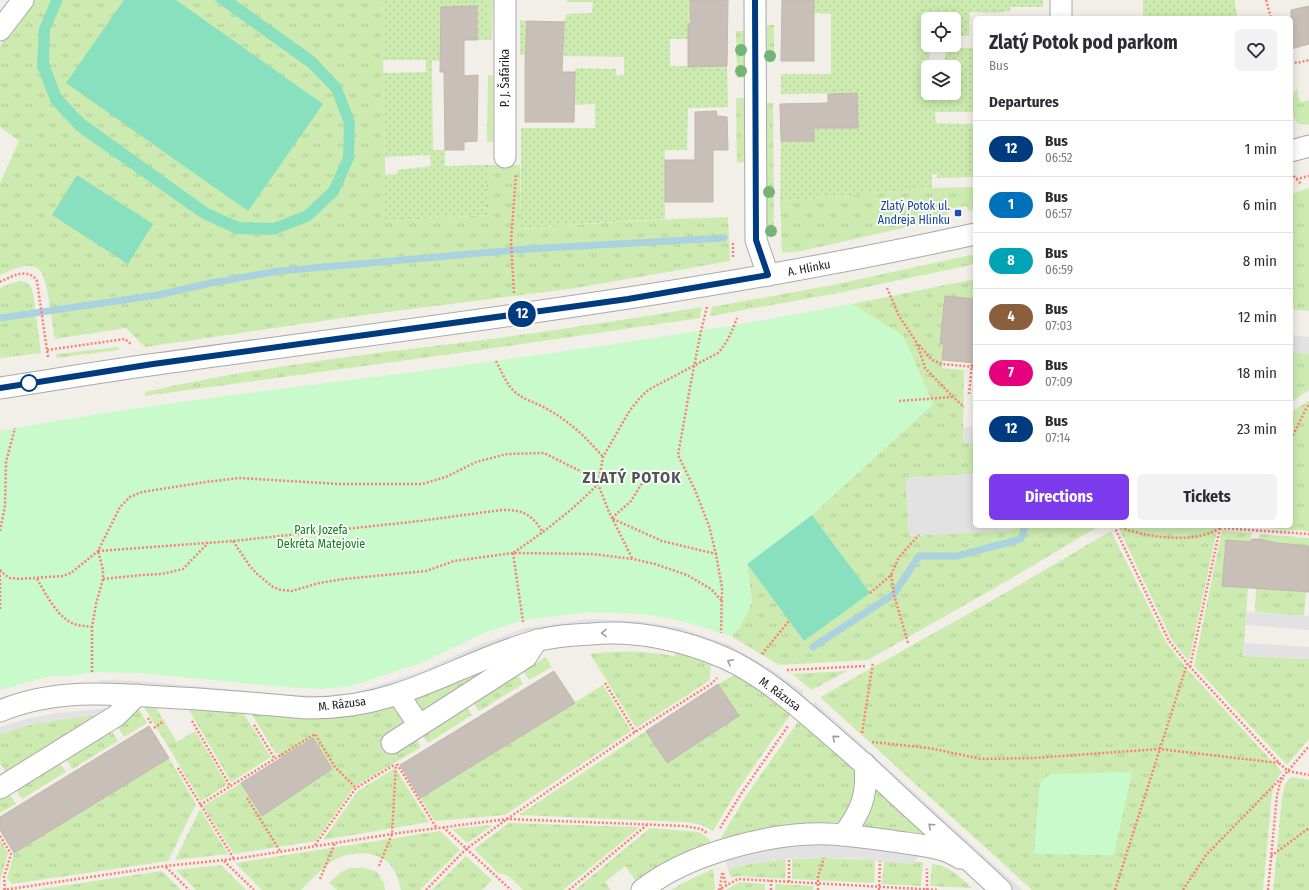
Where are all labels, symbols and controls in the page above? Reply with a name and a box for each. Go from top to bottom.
map controls [921,12,961,100]
button: locate [921,12,961,52]
button: heart [1235,29,1277,71]
text: Zlatý Potok pod parkom [989,31,1178,54]
street label: P. J. Šafárika [497,49,512,107]
text: Bus [989,58,1008,73]
button: layers [921,60,961,100]
text: Departures [989,93,1059,111]
text: Bus [1045,132,1068,150]
text: 12 [1005,140,1017,157]
text: 1 min [1244,140,1277,158]
text: 06:52 [1045,150,1073,165]
text: Bus [1045,188,1068,206]
text: 1 [1008,196,1014,213]
text: 6 min [1243,196,1277,214]
place label: Zlatý Potok ul. Andreja Hlinku [878,199,950,227]
text: 06:57 [1045,206,1072,221]
marker: Zlatý Potok ul. Andreja Hlinku [953,208,963,218]
text: Bus [1045,244,1068,262]
text: 8 [1007,252,1015,269]
text: 8 min [1243,252,1277,270]
street label: A. Hlinku [786,257,832,279]
text: 06:59 [1045,262,1073,277]
text: Bus [1045,300,1068,318]
line badge: 12 [504,301,540,327]
text: 12 [516,305,528,322]
text: 4 [1007,308,1015,325]
text: 12 min [1238,308,1277,326]
text: 07:03 [1045,318,1072,333]
text: Bus [1045,356,1068,374]
text: 7 [1008,364,1014,381]
text: 18 min [1237,364,1277,382]
unlabelled marker [20,374,38,392]
text: 07:09 [1045,374,1073,389]
text: Bus [1045,412,1068,430]
text: 12 [1005,420,1017,437]
text: 23 min [1237,420,1277,438]
text: 07:14 [1045,430,1070,445]
district label: ZLATÝ POTOK [583,467,681,487]
button: Directions [989,474,1129,520]
button: Tickets [1137,474,1277,520]
park label: Park Jozefa Dekréta Matejovie [277,523,365,551]
one-way arrow [601,629,607,637]
one-way arrow [727,659,734,666]
street label: M. Rázusa [756,674,804,714]
street label: M. Rázusa [317,694,367,714]
one-way arrow [832,736,839,743]
one-way arrow [928,823,936,830]

